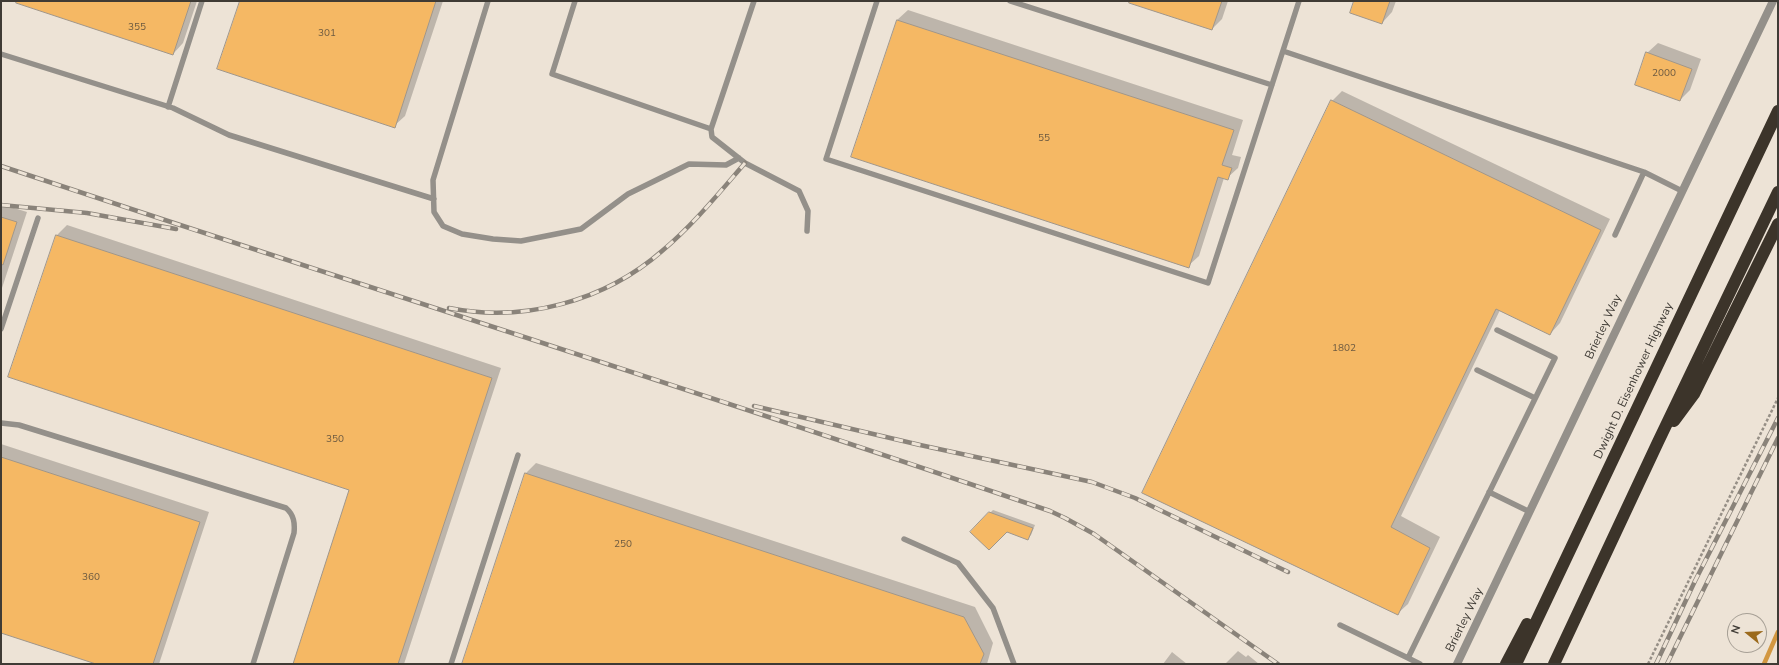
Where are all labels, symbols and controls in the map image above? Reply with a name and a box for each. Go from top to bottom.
house number: 355 [128,22,146,34]
house number: 301 [318,28,336,40]
house number: 2000 [1652,68,1676,80]
house number: 55 [1038,133,1050,145]
street label: Brierley Way [1583,292,1625,362]
street label: Dwight D. Eisenhower Highway [1591,300,1677,462]
house number: 1802 [1332,343,1356,355]
house number: 350 [326,434,344,446]
house number: 250 [614,539,632,551]
house number: 360 [82,572,100,584]
street label: Brierley Way [1443,585,1487,655]
north arrow [1727,613,1767,653]
text: N [1728,623,1744,636]

